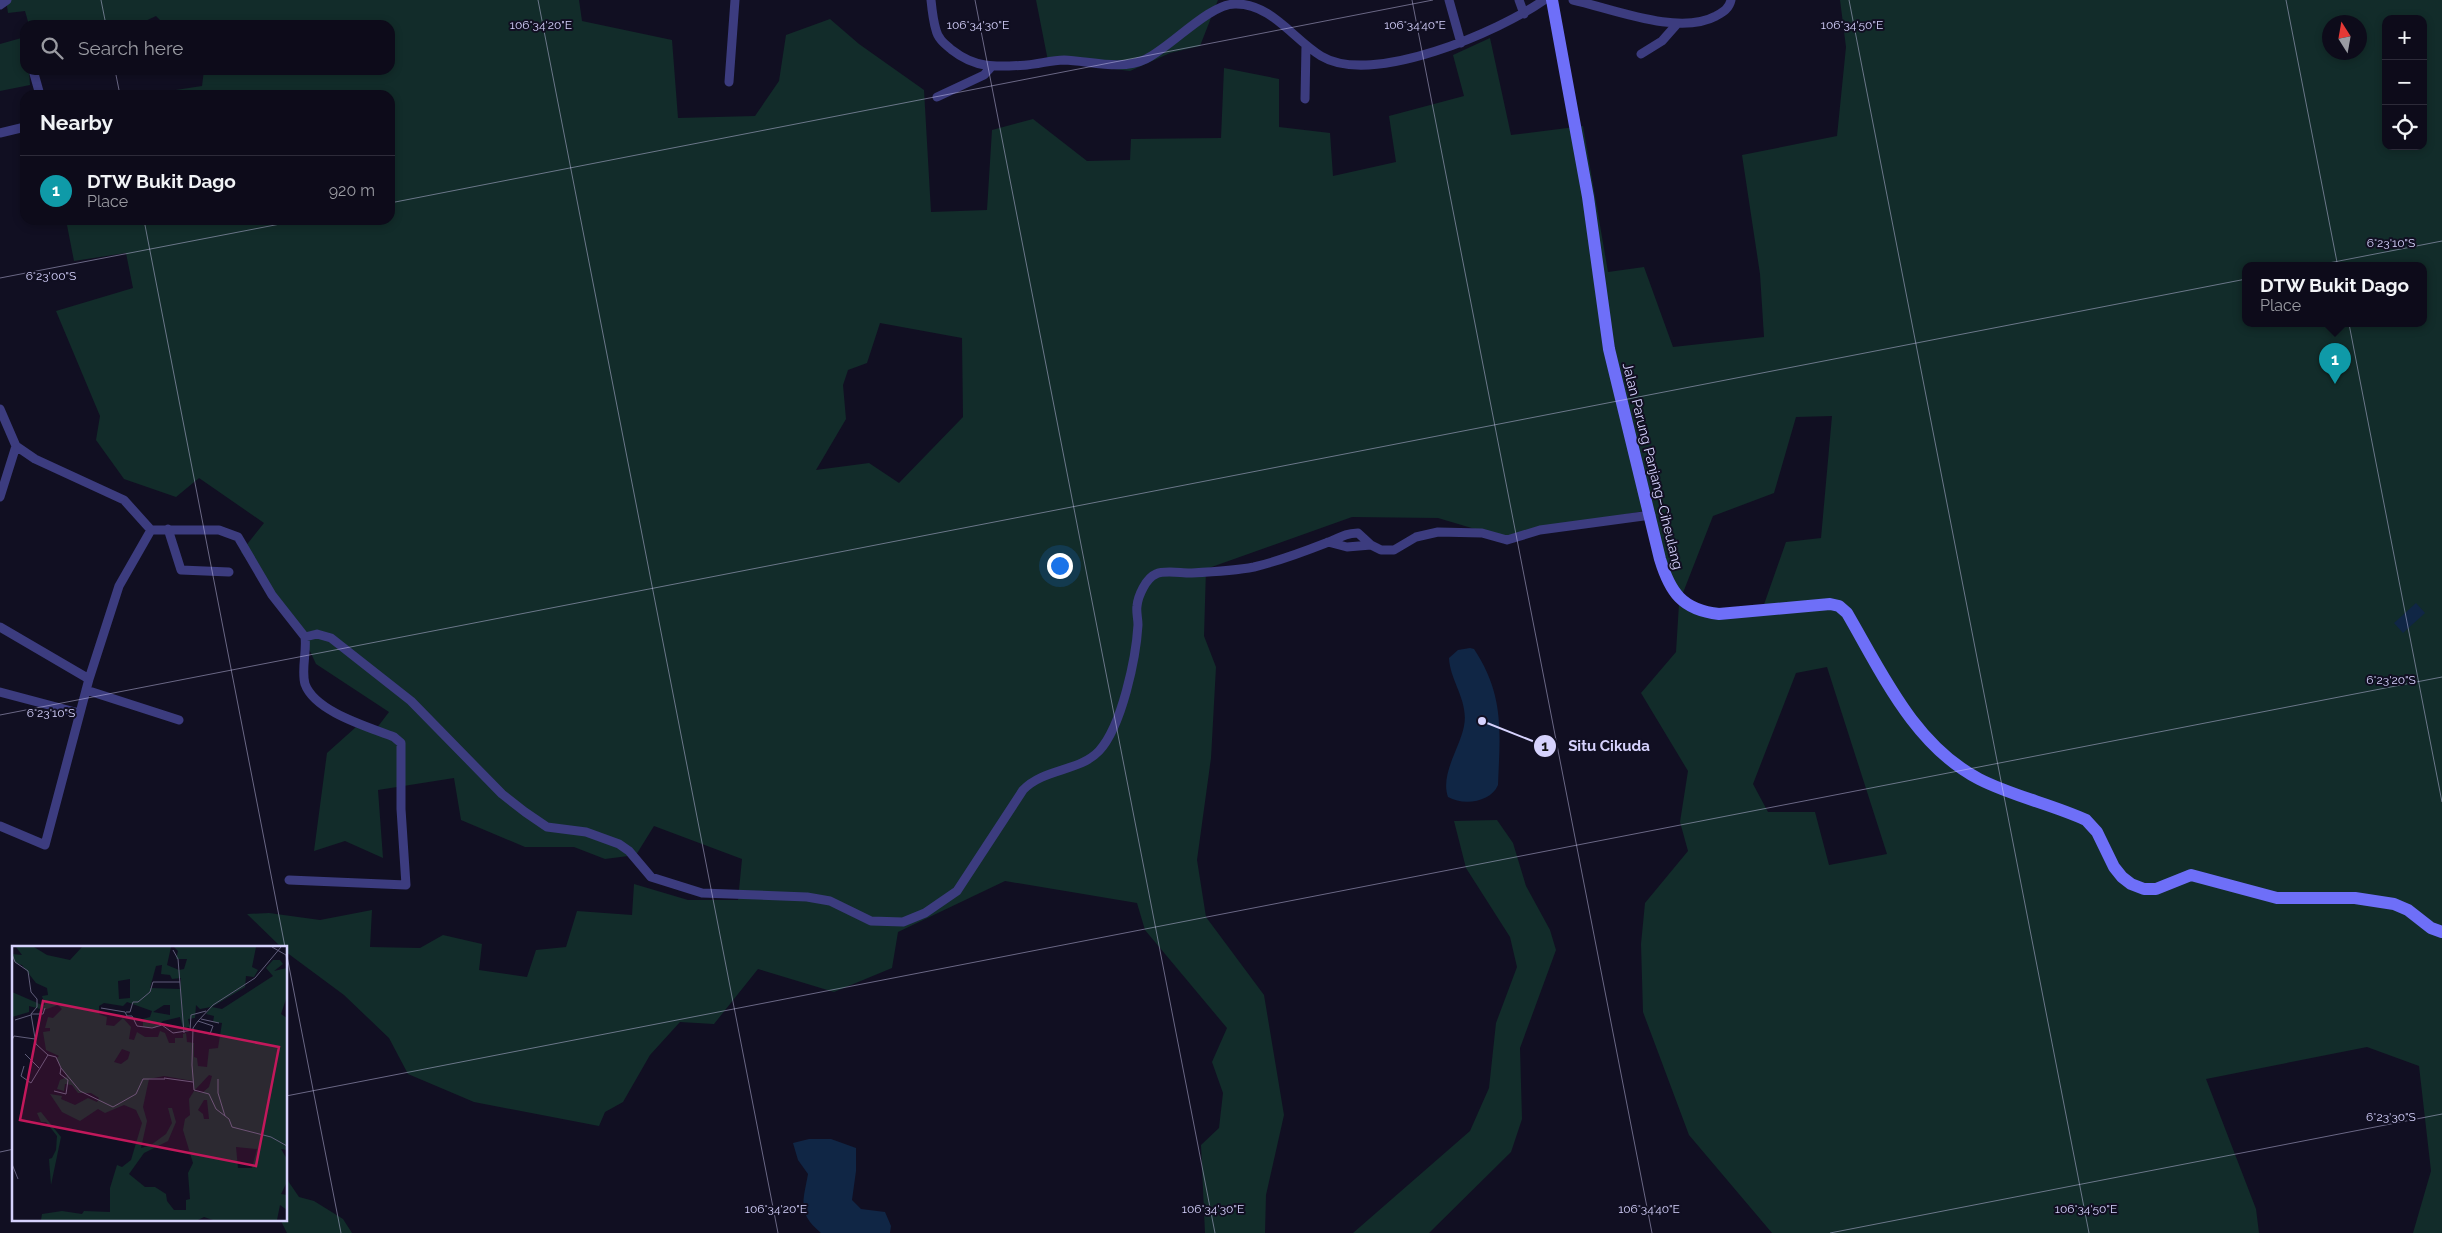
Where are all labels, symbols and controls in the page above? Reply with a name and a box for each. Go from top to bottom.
north arrow [2322,15,2367,60]
map controls [2382,15,2427,150]
button: + [2382,15,2427,60]
text: 106°34'20"E [510,18,572,32]
text: 106°34'30"E [947,18,1009,32]
text: 106°34'40"E [1384,18,1446,32]
text: 106°34'50"E [1821,18,1883,32]
search box [20,20,395,75]
icon: search [38,34,66,62]
text: Search here [78,37,184,59]
button: − [2382,60,2427,105]
button: locate [2382,105,2427,150]
text: Nearby [40,110,113,135]
text: DTW Bukit Dago [87,170,236,192]
text: 1 [52,181,60,200]
text: 920 m [329,181,375,200]
text: Place [87,192,128,211]
text: 6°23'10"S [2367,236,2415,250]
popup [2242,262,2427,327]
text: 6°23'00"S [26,269,76,283]
text: DTW Bukit Dago [2260,274,2409,296]
text: Place [2260,296,2301,315]
pin: 1 [2319,343,2351,384]
street label: Jalan Parung Panjang–Ciheulang [1619,361,1687,571]
your location [1047,553,1073,579]
text: 6°23'20"S [2366,673,2416,687]
text: 6°23'10"S [27,706,75,720]
callout: Situ Cikuda [1533,731,1659,761]
text: 1 [1541,737,1549,755]
text: Situ Cikuda [1568,737,1650,755]
inset map [12,946,288,1220]
text: 6°23'30"S [2366,1110,2416,1124]
text: 106°34'20"E [745,1202,807,1216]
text: 106°34'30"E [1182,1202,1244,1216]
text: 106°34'40"E [1618,1202,1680,1216]
text: 106°34'50"E [2055,1202,2117,1216]

